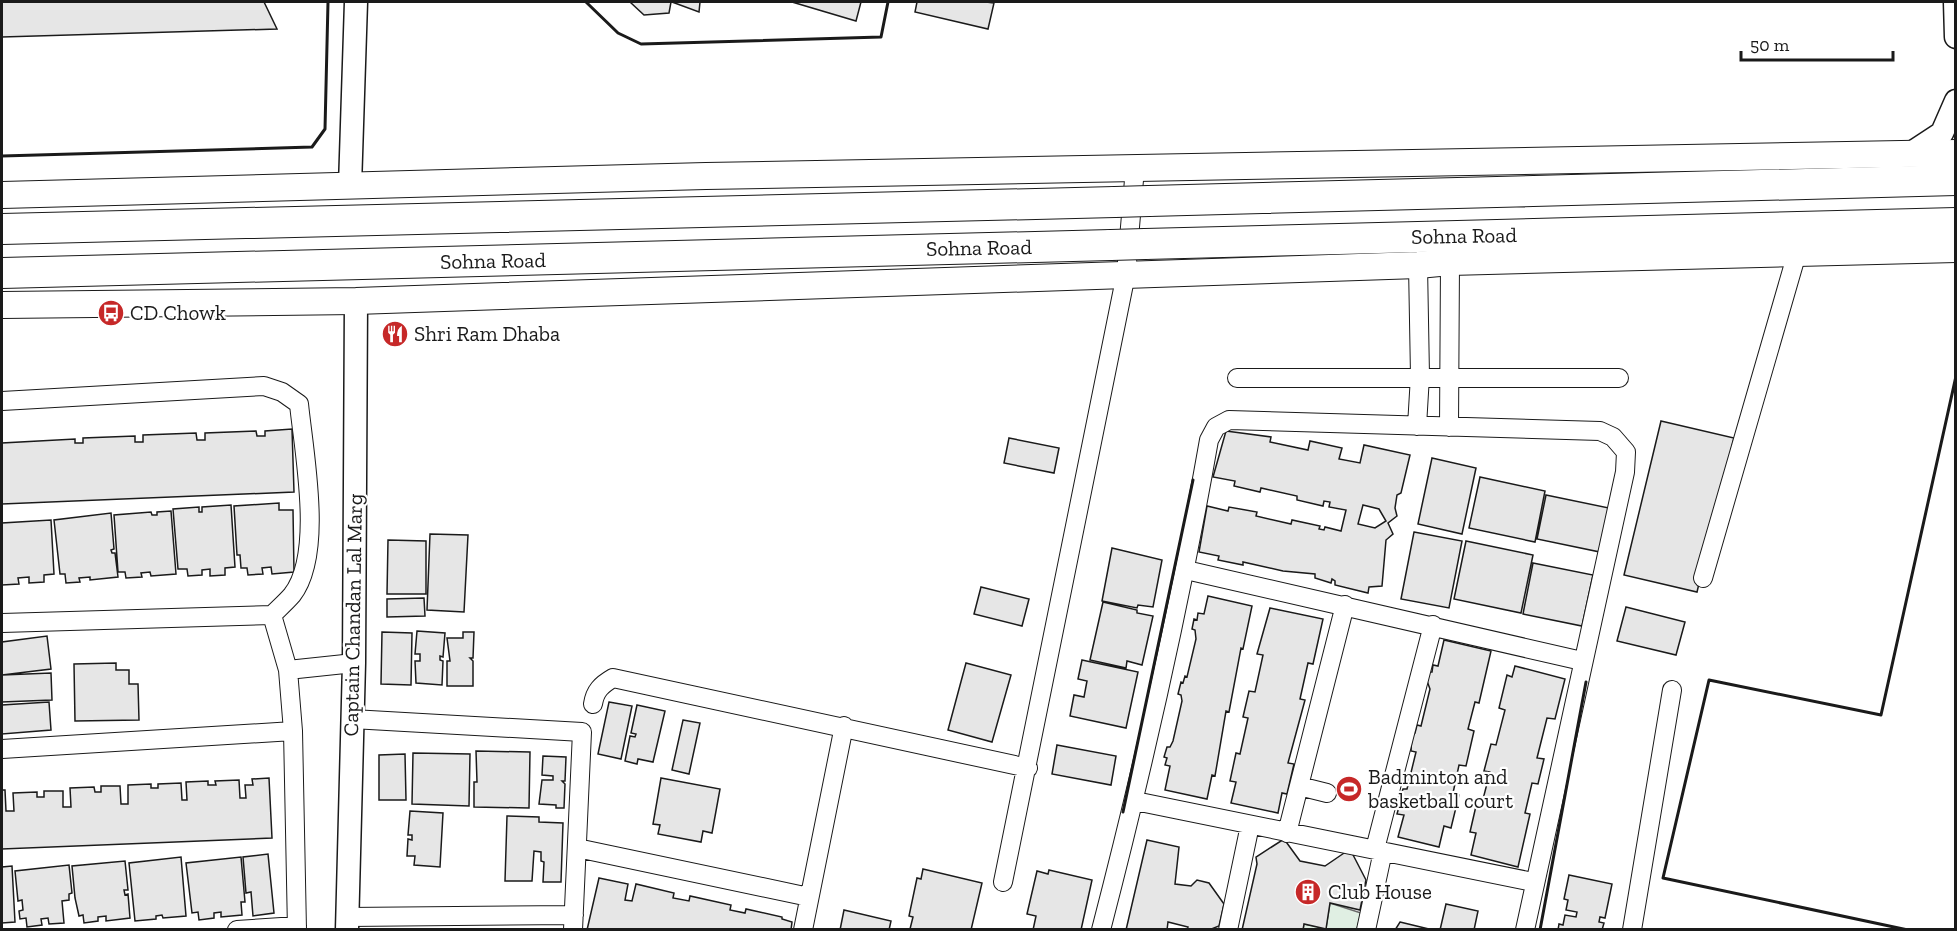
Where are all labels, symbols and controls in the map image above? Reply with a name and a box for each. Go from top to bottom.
scale bar [1741,24,1892,62]
text: 50 m [1750,34,1790,56]
street label: Sohna Road [1411,222,1518,249]
street label: Sohna Road [926,234,1033,261]
street label: Sohna Road [440,247,547,274]
bus stop icon: CD Chowk [96,298,126,328]
place label: CD Chowk [130,300,226,325]
restaurant icon: Shri Ram Dhaba [380,319,410,349]
place label: Shri Ram Dhaba [414,321,560,346]
street label: Captain Chandan Lal Marg [338,493,367,736]
place label: Badminton and basketball court [1367,764,1513,813]
sports icon: Badminton and basketball court [1334,774,1364,804]
building icon: Club House [1293,877,1323,907]
place label: Club House [1328,879,1432,904]

